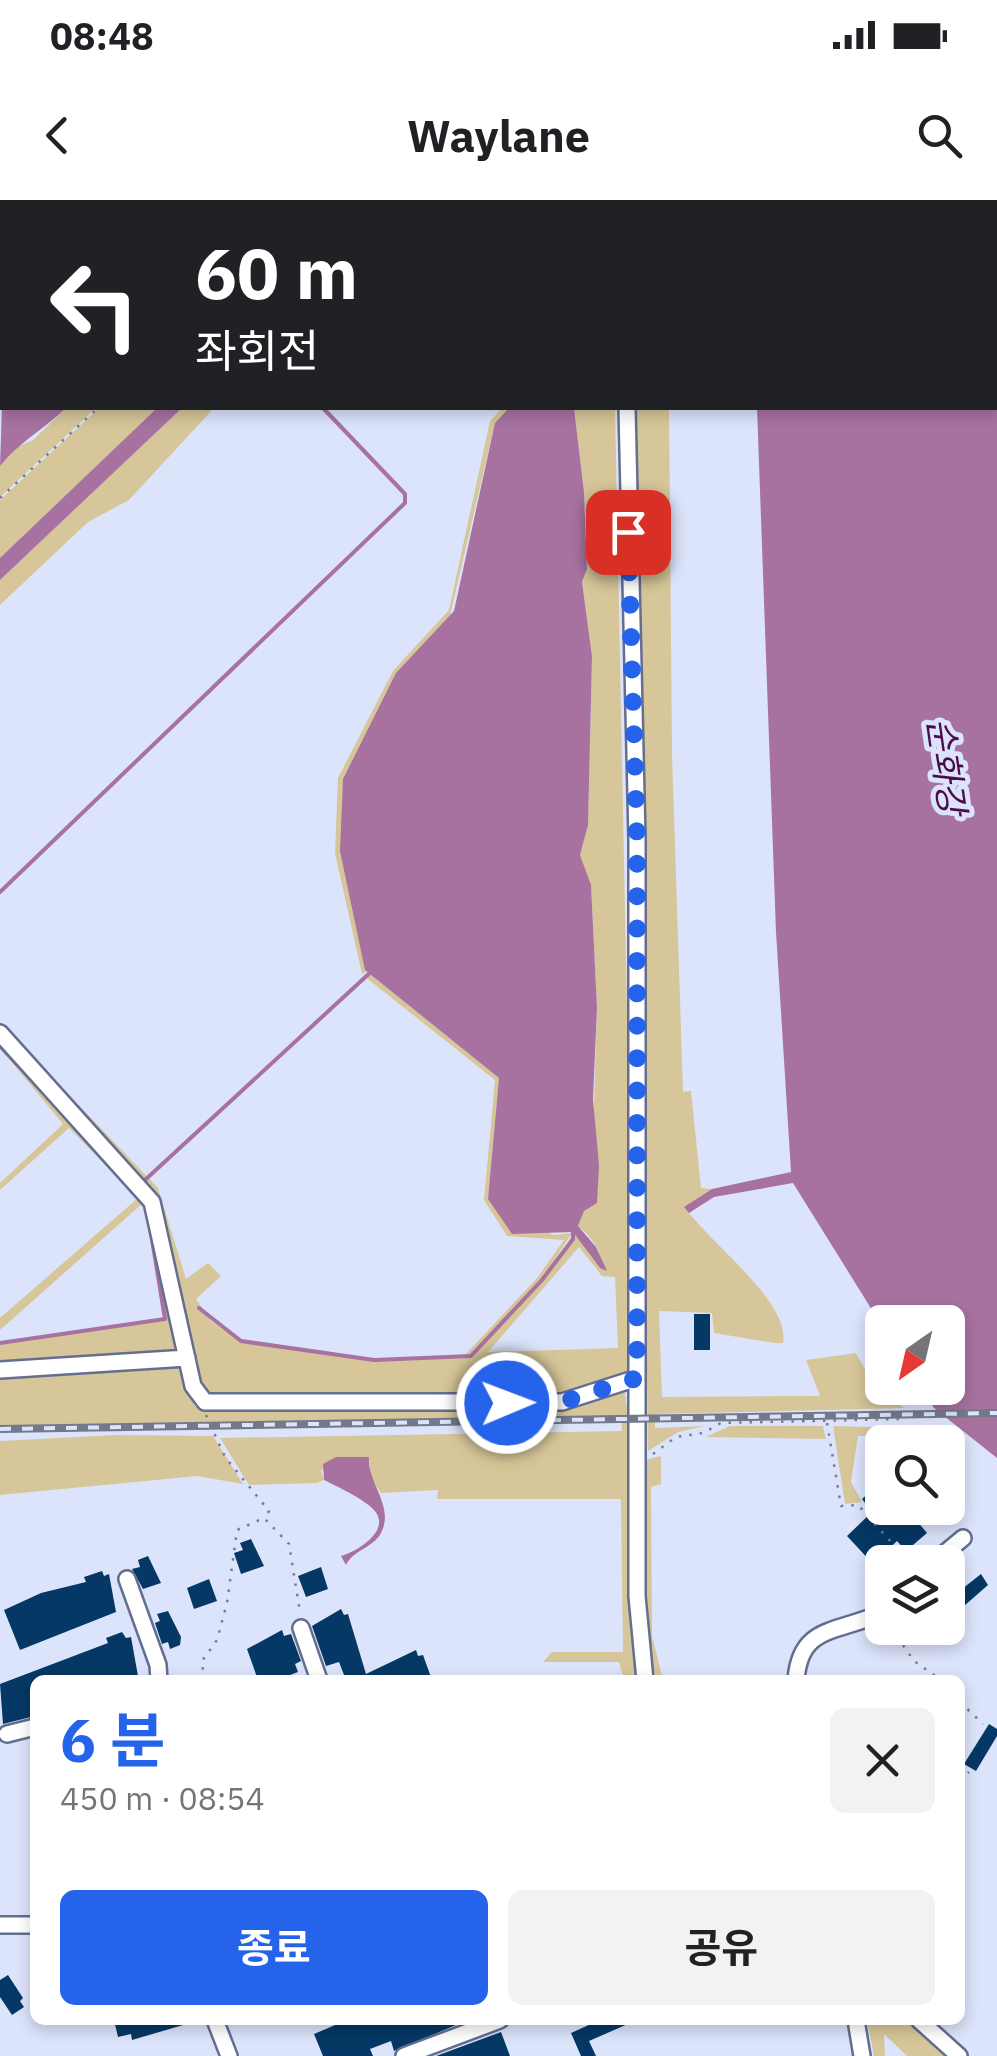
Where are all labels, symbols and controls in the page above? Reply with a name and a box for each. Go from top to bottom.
text: 08:48 [50,11,154,60]
text: Waylane [407,106,590,164]
icon: back [30,108,85,163]
icon: search [912,108,967,163]
text: 60 m [195,227,358,318]
icon: left [30,240,160,370]
text: 좌회전 [195,321,319,379]
pin [586,490,671,575]
icon: arrive [601,505,656,560]
water label: 순화강 [917,715,977,822]
north arrow [865,1305,965,1405]
map controls [865,1305,965,1645]
position arrow [455,1351,559,1455]
button: search [865,1425,965,1525]
button: layers [865,1545,965,1645]
text: 6 분 [60,1700,165,1779]
button: close [830,1708,935,1813]
text: 450 m · 08:54 [60,1777,265,1819]
button: 종료 [60,1890,488,2005]
button: 공유 [508,1890,935,2005]

